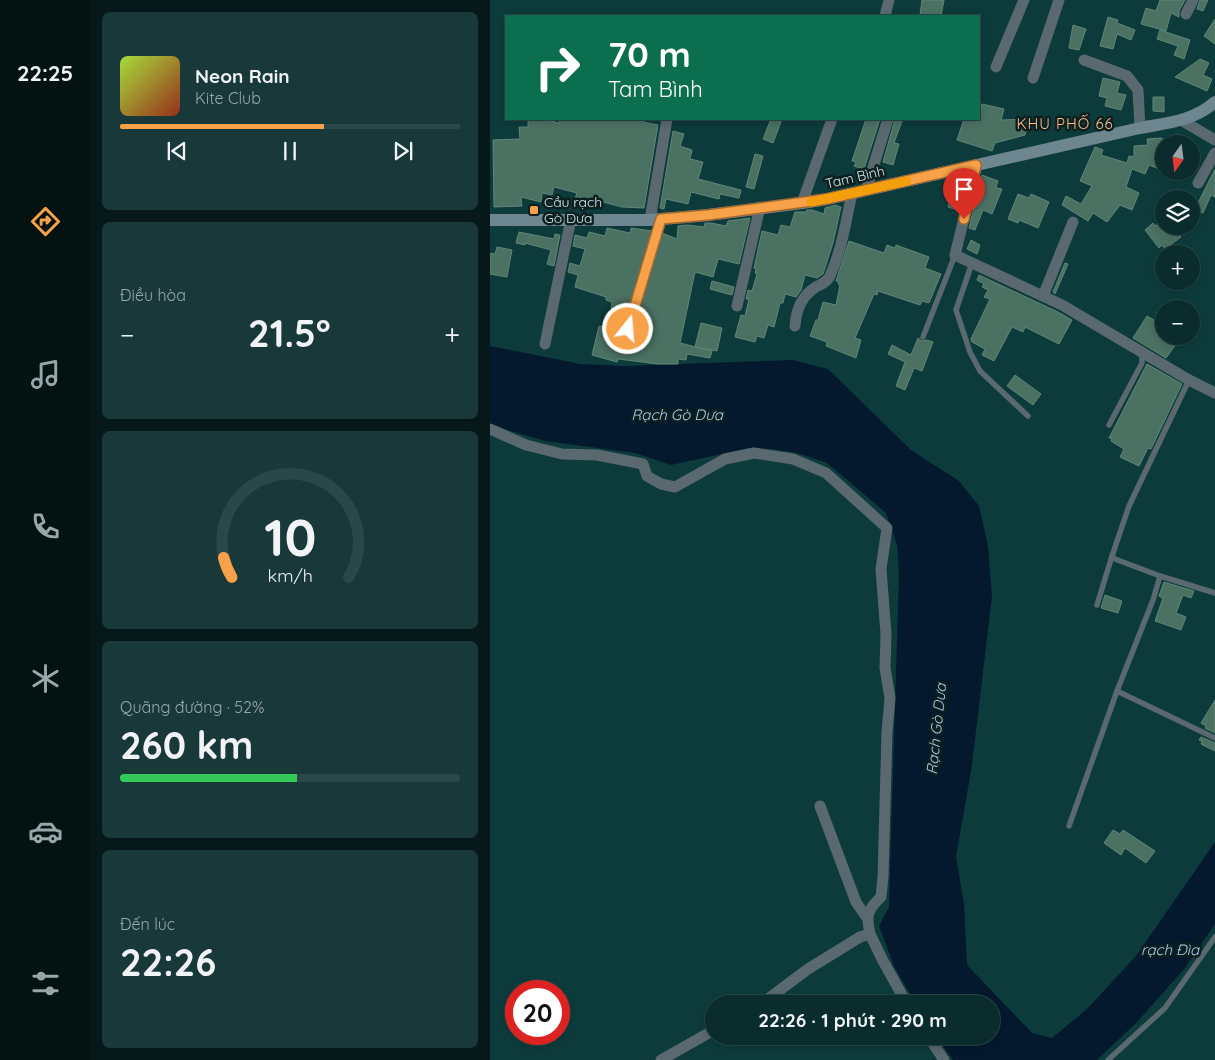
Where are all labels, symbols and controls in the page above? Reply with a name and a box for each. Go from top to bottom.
text: 70 m [608,32,691,76]
icon: right [525,35,590,100]
text: 22:25 [17,59,73,87]
text: Neon Rain [195,64,290,88]
text: Tam Bình [608,75,703,103]
text: Kite Club [195,88,261,108]
district label: KHU PHỐ 66 [1016,114,1114,133]
north arrow [1155,135,1200,180]
map controls [1155,135,1200,345]
icon: previous [163,137,191,165]
icon: pause [276,137,304,165]
icon: next [389,137,417,165]
street label: Tam Bình [824,161,886,193]
pin [943,168,985,219]
icon: arrive [950,175,978,203]
button: layers [1155,190,1200,235]
place label: Cầu rạch Gò Dưa [544,193,602,227]
icon: directions [28,204,63,239]
marker: Cầu rạch Gò Dưa [528,204,540,216]
button: + [1155,245,1200,290]
text: Điều hòa [120,285,186,305]
button: − [1155,300,1200,345]
position arrow [601,302,653,354]
text: 21.5° [248,309,331,357]
text: − [120,317,135,352]
text: + [444,317,460,352]
icon: music [28,357,63,392]
water label: Rạch Gò Dưa [631,405,724,424]
text: 10 [264,504,316,569]
icon: phone [28,509,63,544]
text: km/h [267,564,313,586]
icon: climate [28,661,63,696]
water label: Rạch Gò Dưa [922,682,950,776]
text: Quãng đường · 52% [120,697,264,717]
text: 260 km [120,721,253,769]
icon: car [28,814,63,849]
text: Đến lúc [120,914,175,934]
text: 22:26 [120,938,216,986]
water label: rạch Đìa [1141,940,1200,959]
icon: filters [28,966,63,1001]
speed limit sign: 20 [505,980,570,1045]
text: 22:26 · 1 phút · 290 m [758,1008,947,1032]

